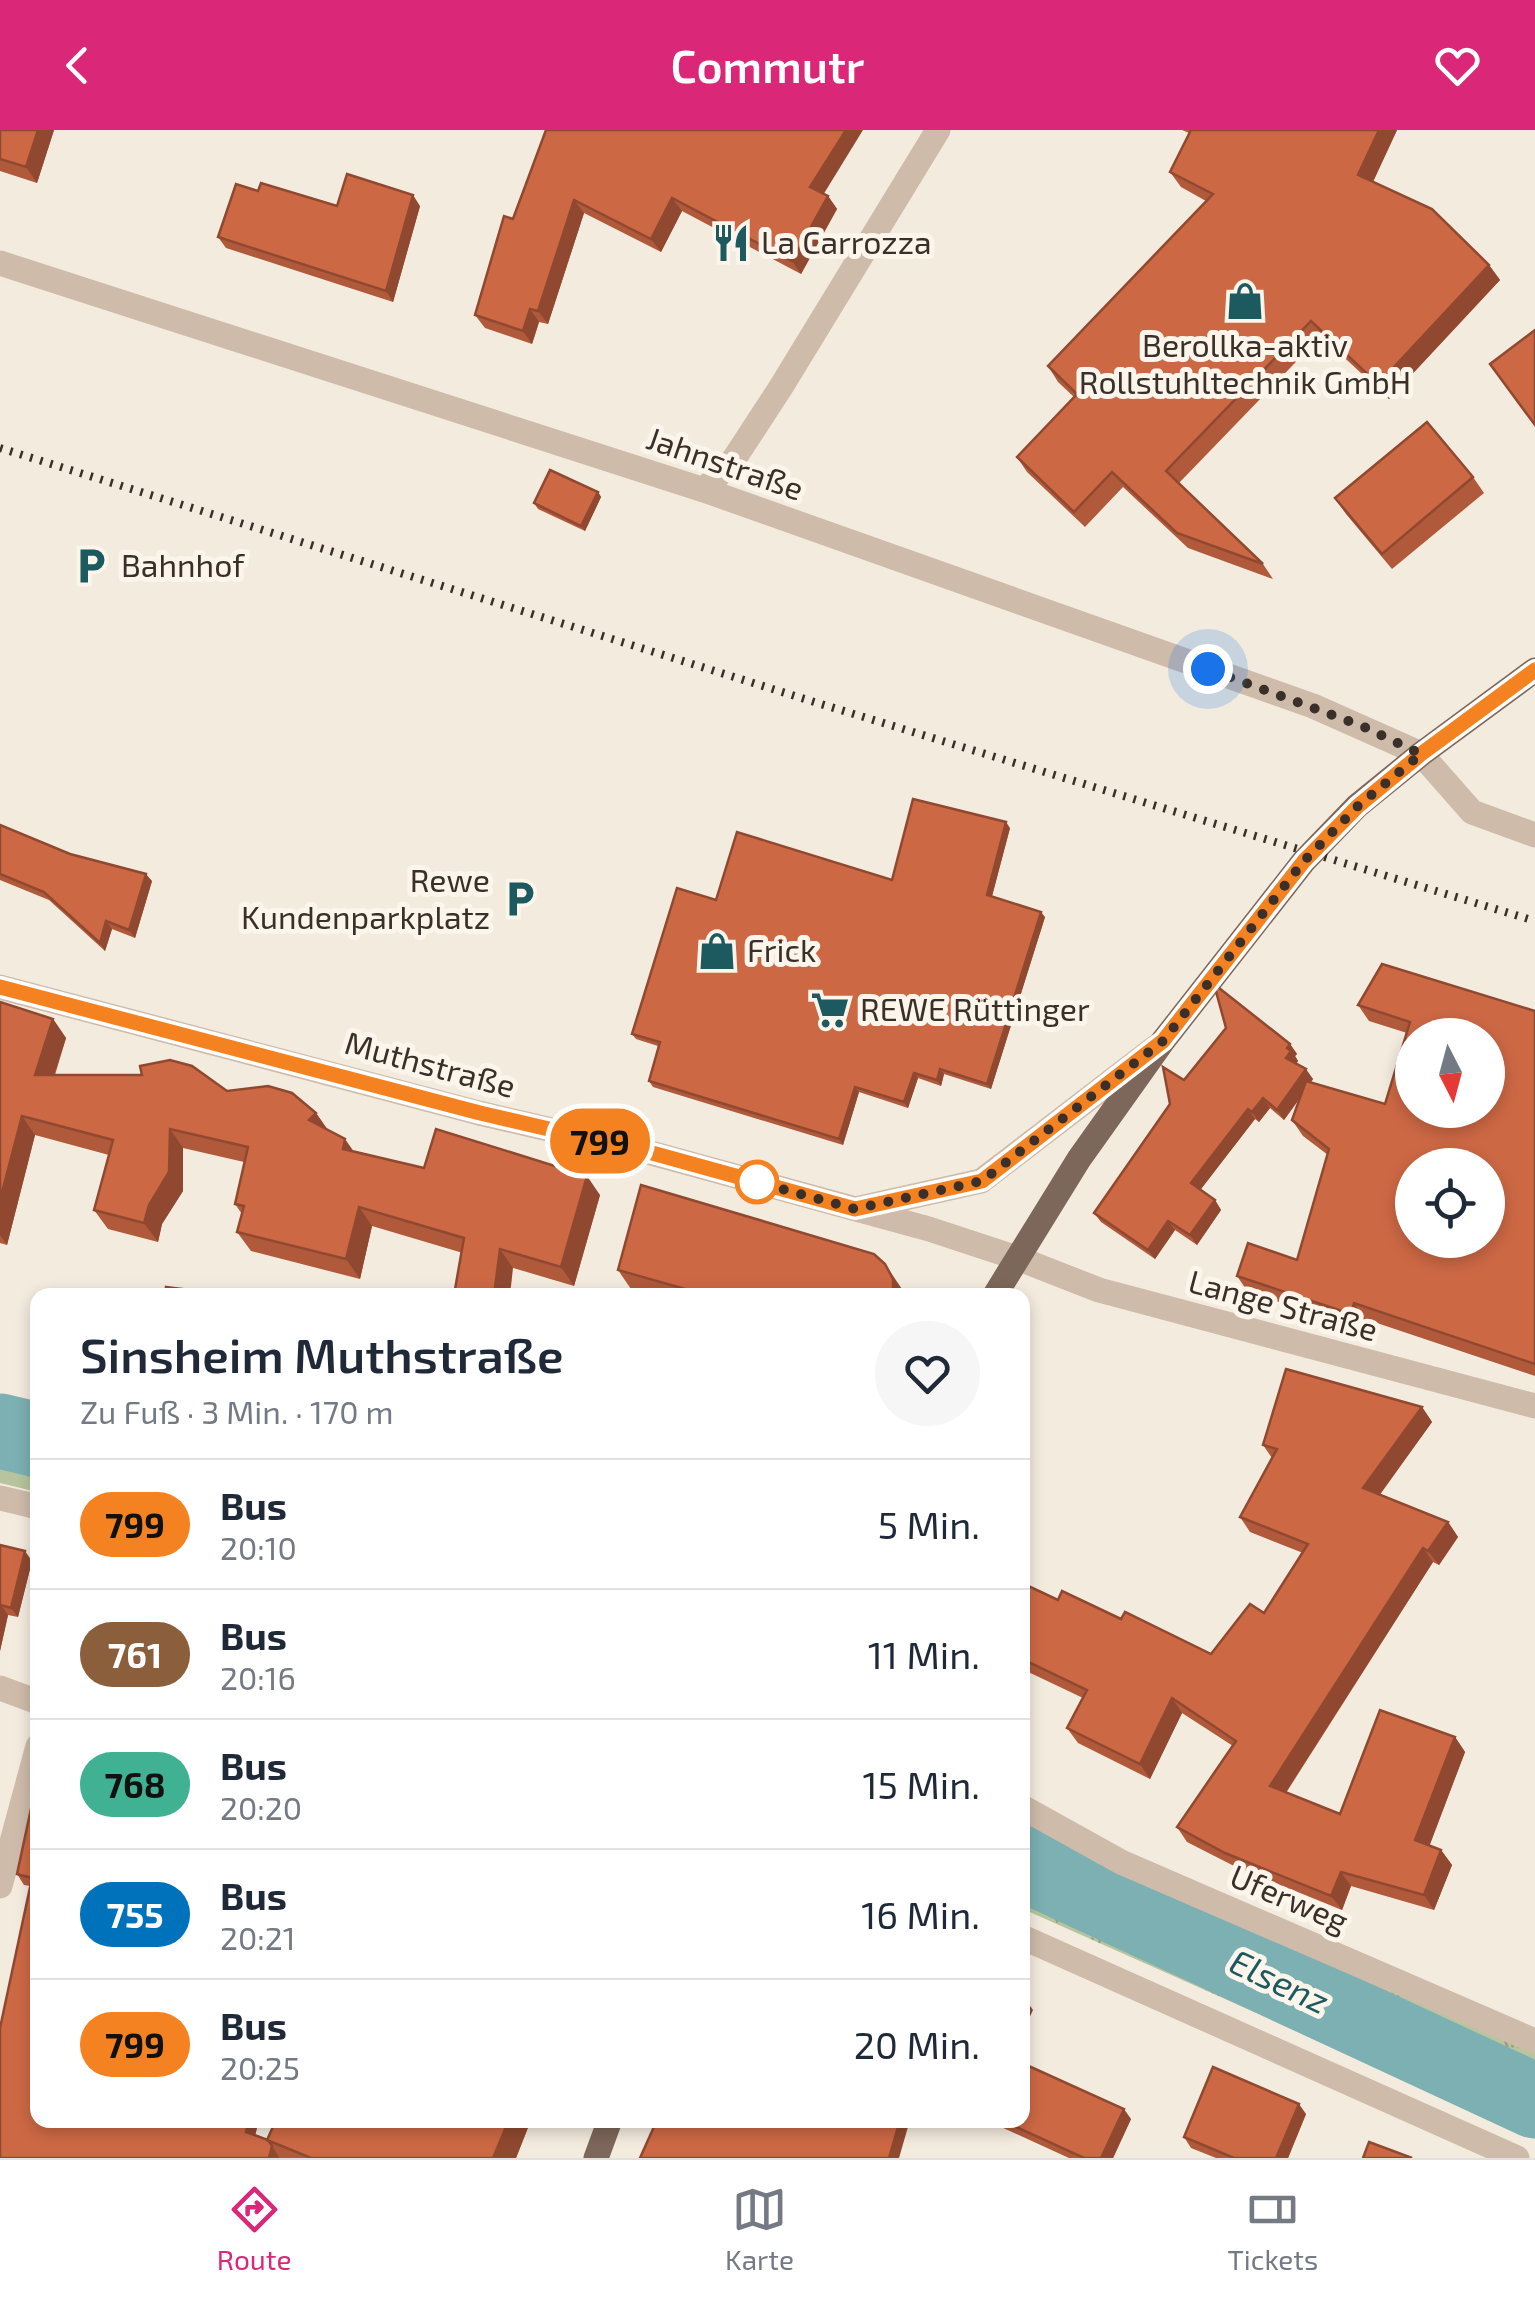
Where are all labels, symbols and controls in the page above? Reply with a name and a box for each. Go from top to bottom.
icon: back [50,38,105,93]
text: Commutr [670,38,865,92]
icon: heart [1430,38,1485,93]
restaurant icon: La Carrozza [710,222,752,264]
place label: La Carrozza [761,222,932,260]
shop icon: Berollka-aktiv Rollstuhltechnik GmbH [1224,280,1266,322]
place label: Berollka-aktiv Rollstuhltechnik GmbH [1079,325,1411,400]
street label: Jahnstraße [642,418,809,507]
parking icon: Bahnhof [70,545,112,587]
place label: Bahnhof [121,545,245,583]
your location [1183,644,1233,694]
place label: Rewe Kundenparkplatz [241,860,490,935]
parking icon: Rewe Kundenparkplatz [499,878,541,920]
shop icon: Frick [696,930,738,972]
place label: Frick [747,930,816,968]
supermarket icon: REWE Rüttinger [809,989,851,1031]
place label: REWE Rüttinger [860,989,1090,1027]
north arrow [1395,1018,1505,1128]
map controls [1395,1018,1505,1258]
street label: Muthstraße [341,1022,520,1104]
line badge: 799 [542,1108,658,1174]
text: 799 [570,1120,630,1162]
button: locate [1395,1148,1505,1258]
unlabelled marker [736,1161,778,1203]
street label: Lange Straße [1185,1261,1382,1347]
button: heart [875,1321,980,1426]
text: Sinsheim Muthstraße [80,1325,563,1383]
text: Zu Fuß · 3 Min. · 170 m [80,1392,394,1430]
text: Bus [220,1482,287,1528]
text: 5 Min. [878,1501,980,1547]
text: 799 [105,1503,165,1545]
text: 20:10 [220,1528,297,1566]
text: Bus [220,1612,287,1658]
text: 11 Min. [868,1631,980,1677]
text: 761 [108,1633,162,1675]
text: 20:16 [220,1658,296,1696]
text: Bus [220,1742,287,1788]
text: 15 Min. [863,1761,980,1807]
text: 768 [105,1763,165,1805]
text: 20:20 [220,1788,302,1826]
street label: Uferweg [1225,1855,1355,1939]
text: Bus [220,1872,287,1918]
text: 16 Min. [861,1891,980,1937]
text: 755 [106,1893,164,1935]
text: 20:21 [220,1918,296,1956]
water label: Elsenz [1224,1939,1336,2021]
text: Bus [220,2002,287,2048]
text: 20 Min. [854,2021,980,2067]
text: 799 [105,2023,165,2065]
text: 20:25 [220,2048,300,2086]
tab: Route [217,2182,292,2276]
tab: Karte [725,2182,794,2276]
tab: Tickets [1228,2182,1318,2276]

